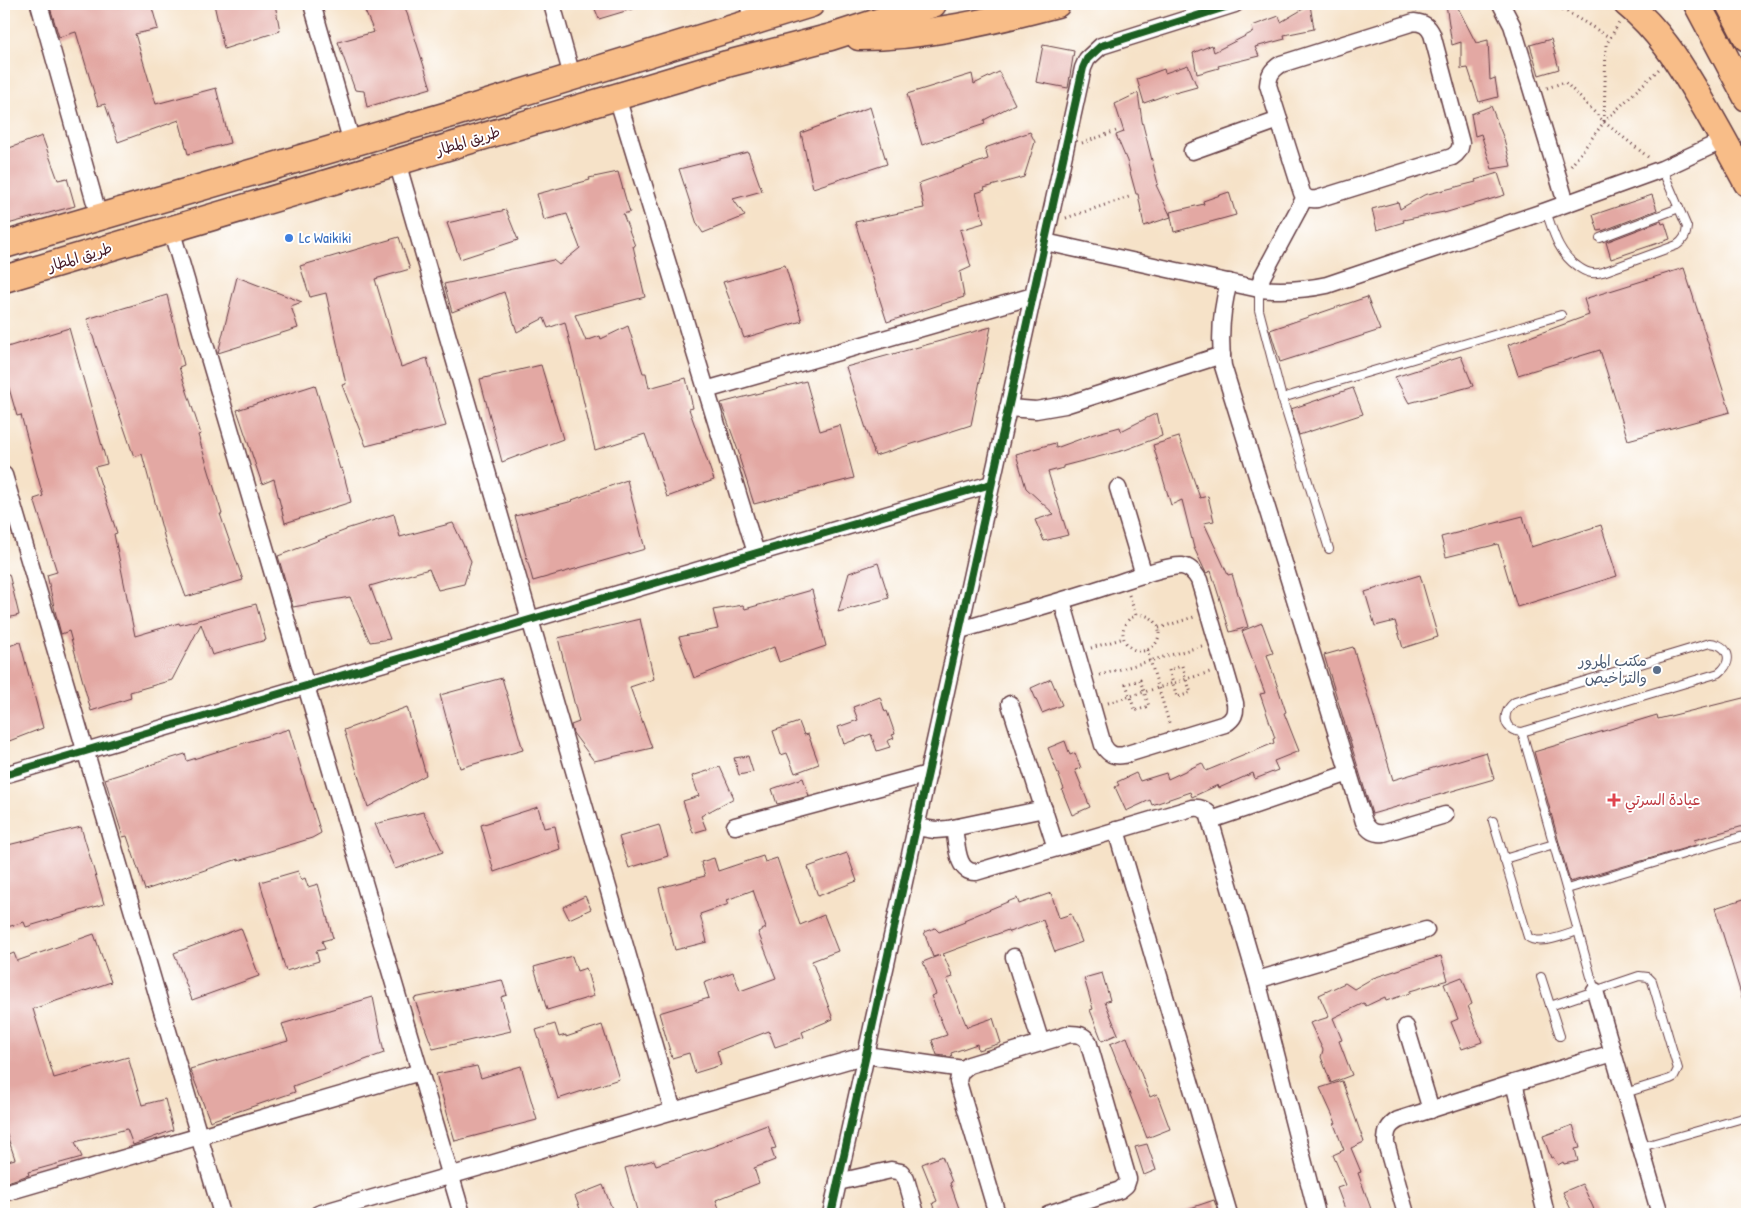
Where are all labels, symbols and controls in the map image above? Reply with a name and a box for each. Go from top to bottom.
street label: طريق المطار [432,121,503,161]
place label: Lc Waikiki [299,227,352,248]
marker: Lc Waikiki [283,232,295,244]
street label: طريق المطار [44,237,115,277]
place label: مكتب المرور والتراخيص [1578,650,1647,688]
marker: مكتب المرور والتراخيص [1651,664,1663,676]
place label: عيادة السرتي [1625,789,1700,813]
marker: عيادة السرتي [1607,793,1621,807]

